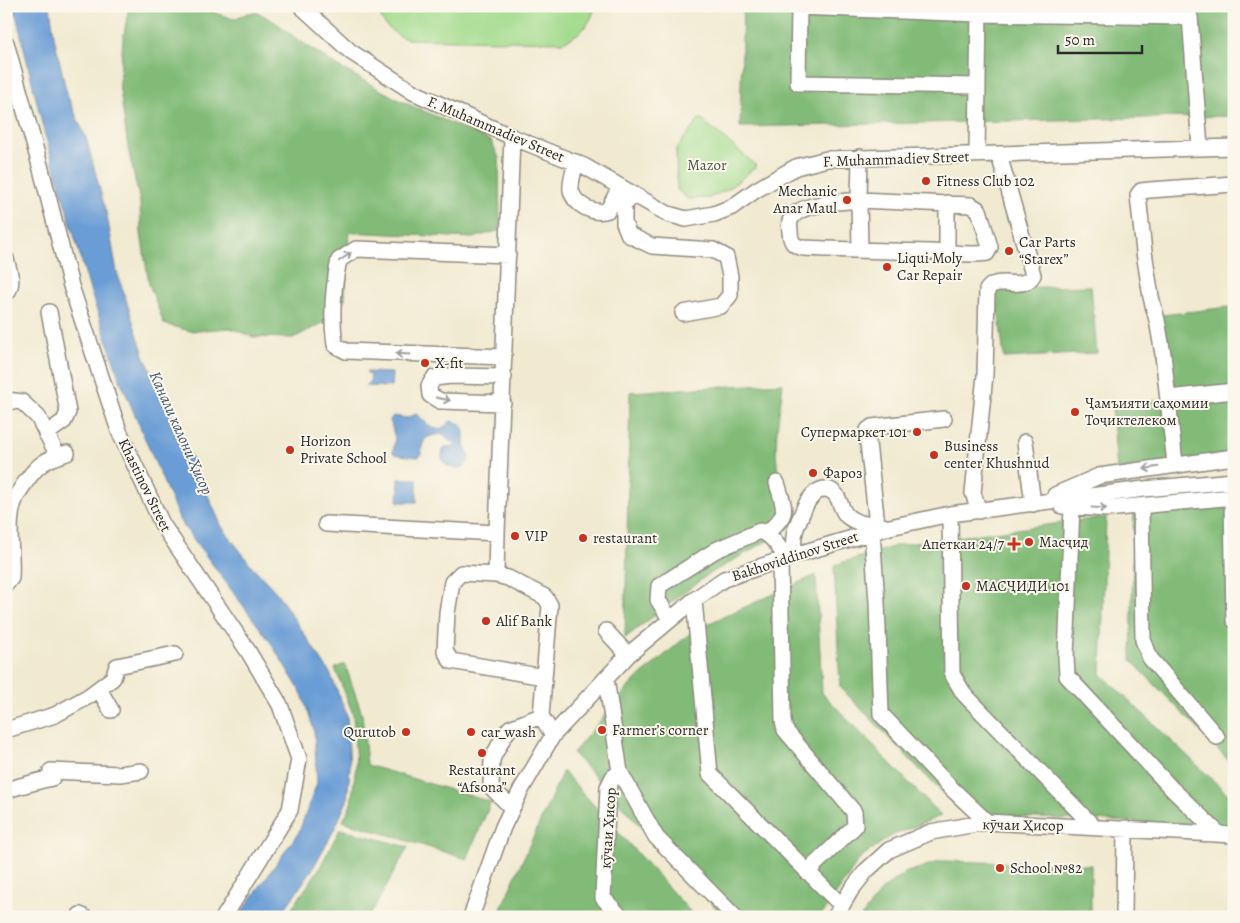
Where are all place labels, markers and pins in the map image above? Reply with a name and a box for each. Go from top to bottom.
place label: Fitness Club 102 [936,171,1035,191]
marker: Fitness Club 102 [920,175,932,187]
place label: Mechanic Anar Maul [772,181,837,218]
marker: Mechanic Anar Maul [841,194,853,206]
place label: Car Parts “Starex” [1019,232,1076,269]
marker: Car Parts “Starex” [1003,245,1015,257]
place label: Liqui Moly Car Repair [897,248,963,285]
marker: Liqui Moly Car Repair [881,261,893,273]
place label: X-fit [435,353,463,373]
marker: X-fit [419,357,431,369]
place label: Ҷамъияти саҳомии Тоҷиктелеком [1085,393,1209,430]
marker: Ҷамъияти саҳомии Тоҷиктелеком [1069,406,1081,418]
place label: Супермаркет 101 [801,422,907,442]
marker: Супермаркет 101 [911,426,923,438]
place label: Horizon Private School [300,431,387,468]
place label: Business center Khushnud [944,436,1050,473]
marker: Horizon Private School [284,444,296,456]
marker: Business center Khushnud [928,449,940,461]
place label: Фароз [823,463,862,483]
marker: Фароз [807,467,819,479]
place label: VIP [524,526,548,546]
place label: restaurant [593,528,657,548]
marker: VIP [509,530,521,542]
marker: restaurant [577,532,589,544]
place label: Масҷид [1039,532,1088,552]
place label: Апеткаи 24/7 [921,534,1005,554]
marker: Масҷид [1023,536,1035,548]
marker: Апеткаи 24/7 [1008,538,1020,550]
place label: МАСҶИДИ 101 [976,576,1069,596]
marker: МАСҶИДИ 101 [960,580,972,592]
place label: Alif Bank [495,611,552,631]
marker: Alif Bank [480,615,492,627]
place label: Farmer’s corner [612,720,709,740]
place label: Qurutob [344,722,396,742]
place label: car_wash [481,722,536,742]
marker: Farmer’s corner [596,724,608,736]
marker: Qurutob [400,726,412,738]
marker: car_wash [465,726,477,738]
marker: Restaurant “Afsona” [476,747,488,759]
place label: Restaurant “Afsona” [448,760,516,797]
place label: School №82 [1010,858,1082,878]
marker: School №82 [994,862,1006,874]

